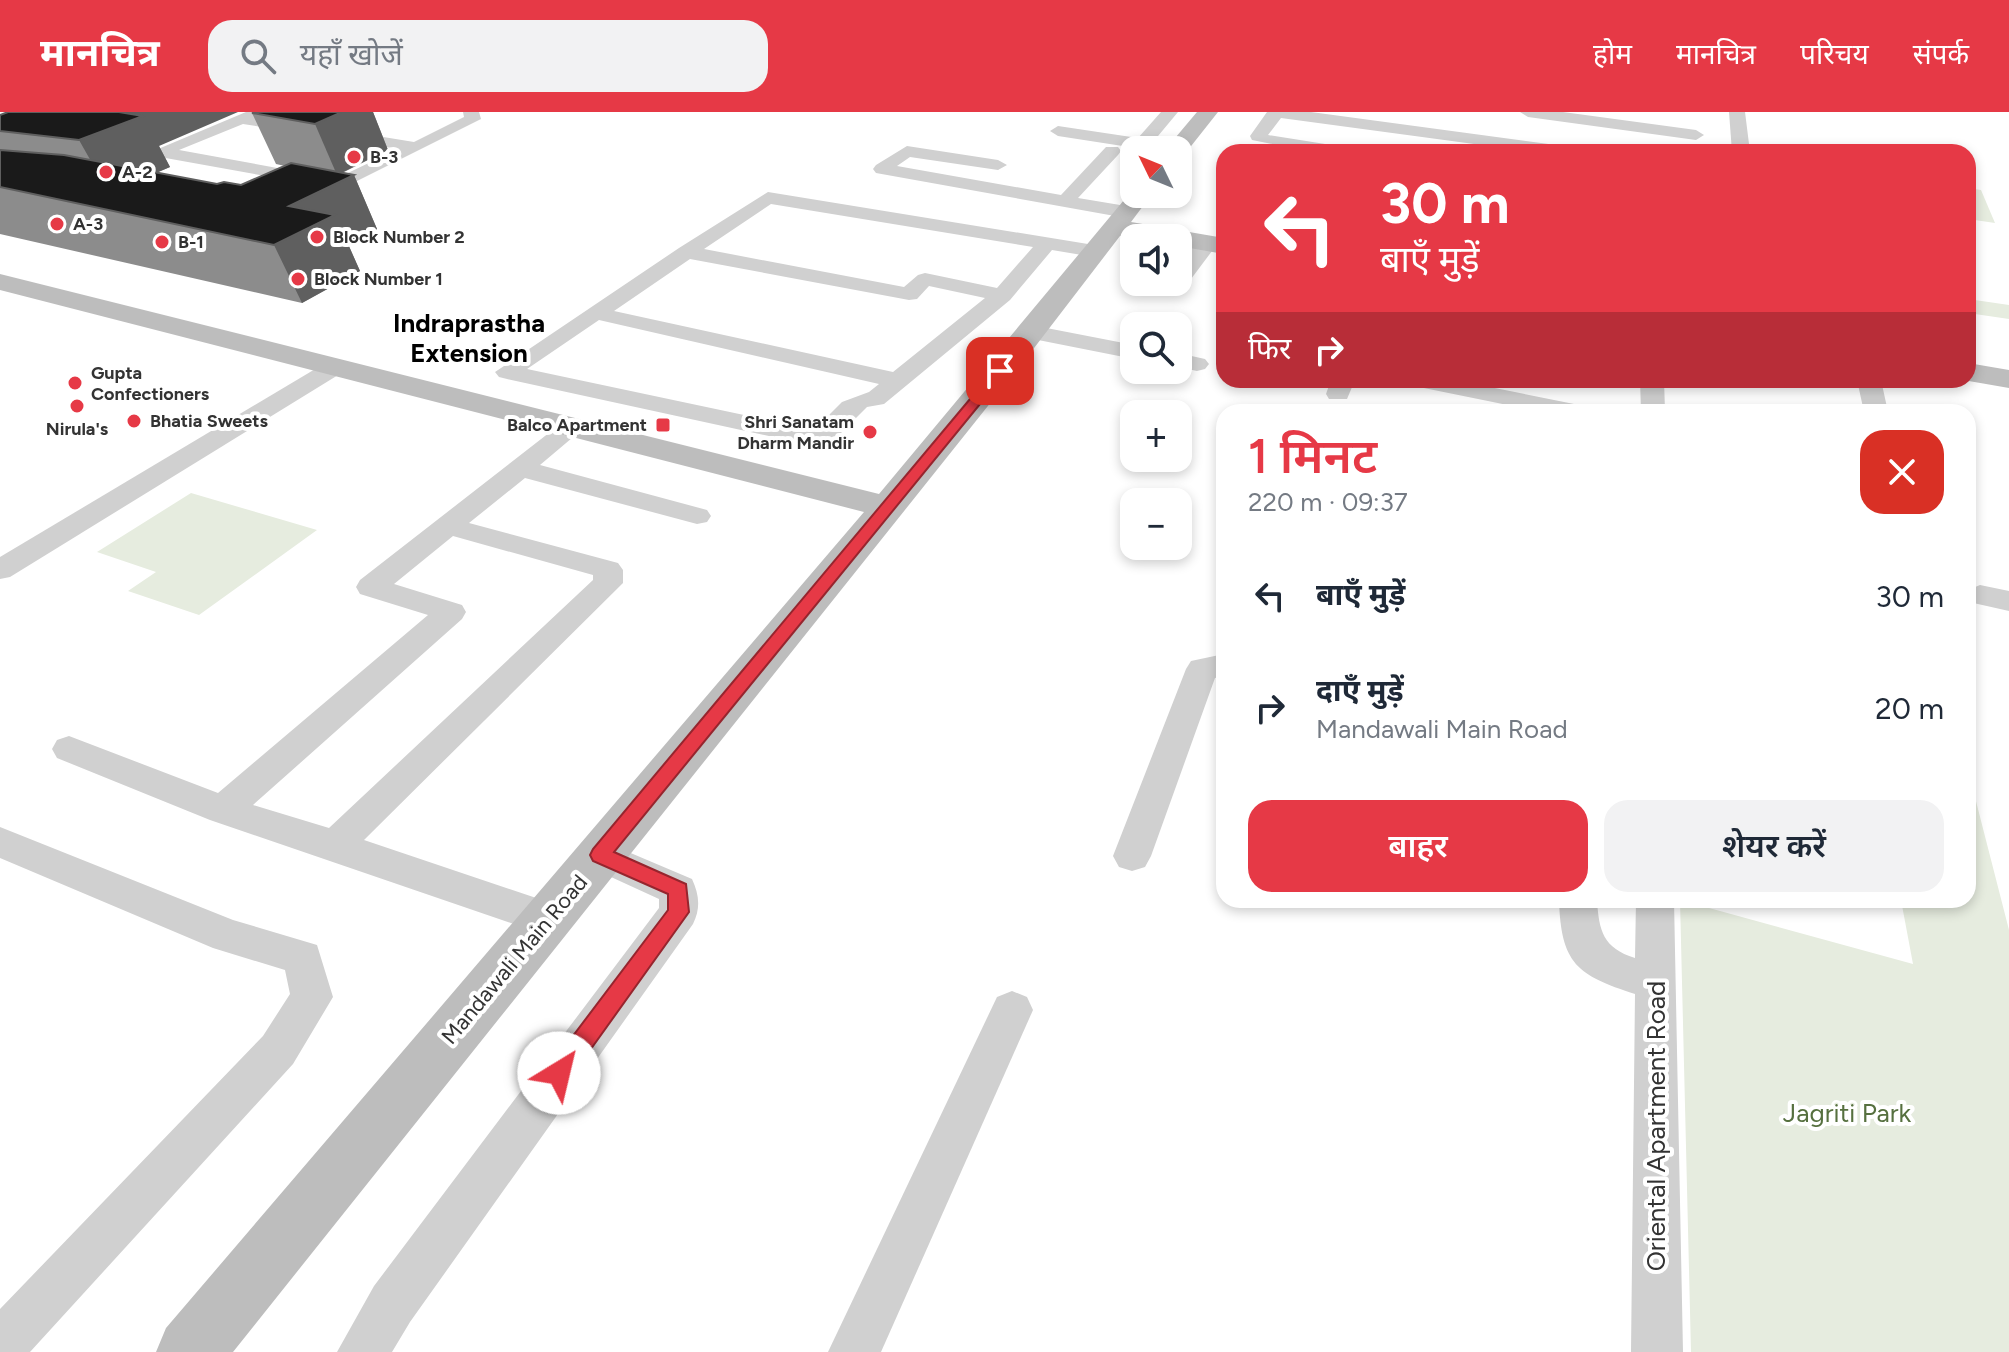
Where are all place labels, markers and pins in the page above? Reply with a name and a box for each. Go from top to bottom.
place label: B-3 [370,146,398,168]
marker: B-3 [345,148,363,166]
place label: A-2 [122,161,153,183]
marker: A-2 [97,163,115,181]
place label: A-3 [73,213,103,235]
marker: A-3 [48,215,66,233]
place label: Block Number 2 [333,226,465,248]
marker: Block Number 2 [308,228,326,246]
place label: B-1 [178,231,204,253]
marker: B-1 [153,233,171,251]
place label: Block Number 1 [314,268,443,290]
marker: Block Number 1 [289,270,307,288]
pin [966,337,1034,405]
place label: Gupta Confectioners [91,362,210,405]
marker: Gupta Confectioners [66,374,84,392]
marker: Nirula's [68,397,86,415]
place label: Bhatia Sweets [150,410,269,432]
place label: Shri Sanatam Dharm Mandir [737,411,854,454]
marker: Bhatia Sweets [125,412,143,430]
place label: Balco Apartment [507,414,647,436]
marker: Balco Apartment [654,416,672,434]
place label: Nirula's [46,418,109,440]
marker: Shri Sanatam Dharm Mandir [861,423,879,441]

